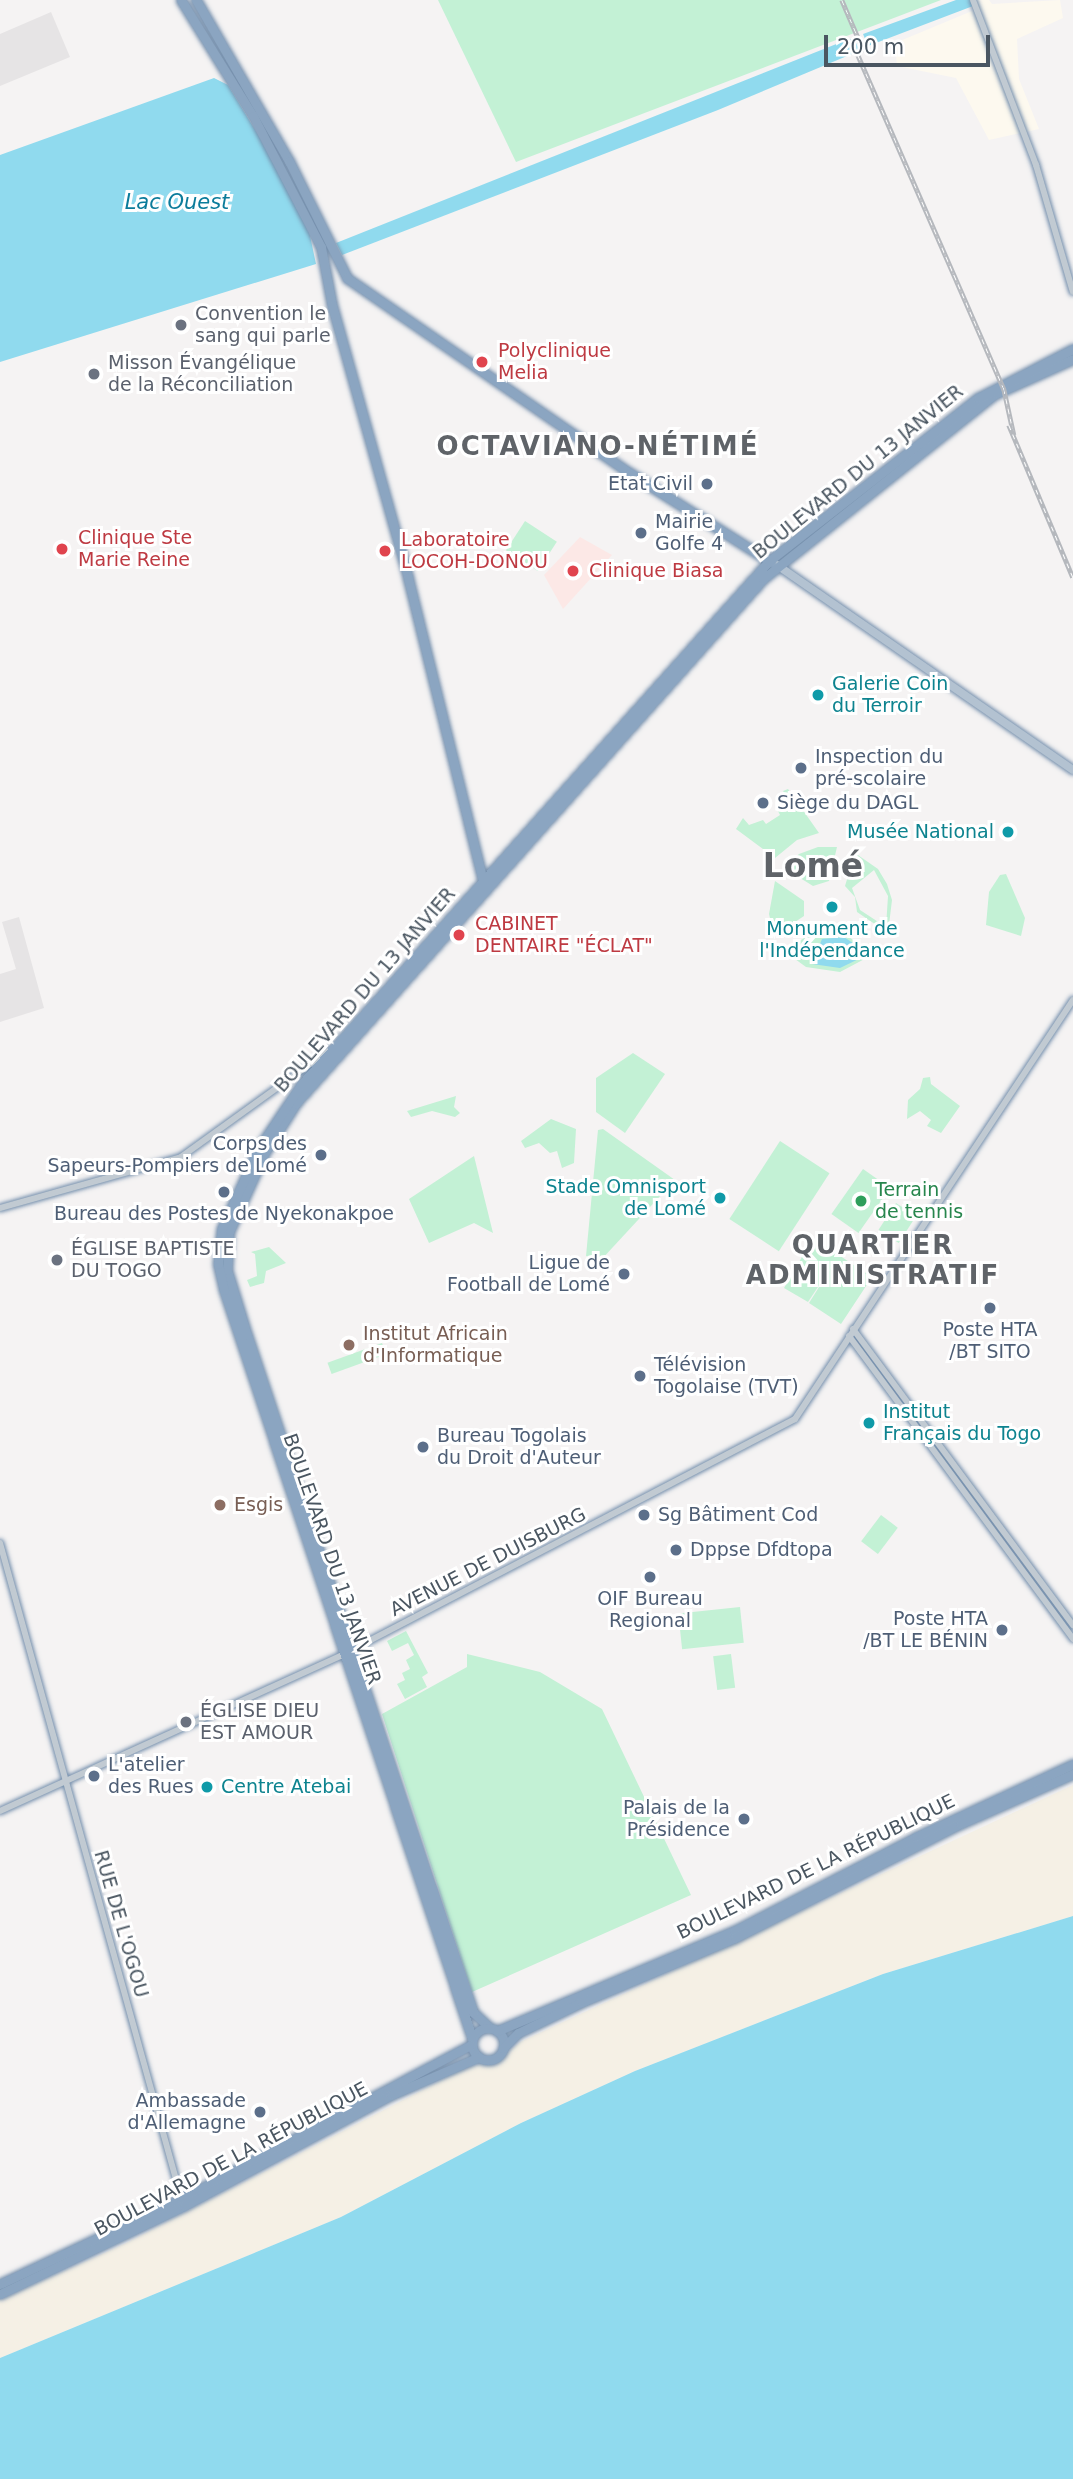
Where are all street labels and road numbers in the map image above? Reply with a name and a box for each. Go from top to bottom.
street label: BOULEVARD DU 13 JANVIER [748,380,968,564]
street label: BOULEVARD DU 13 JANVIER [270,883,460,1097]
street label: BOULEVARD DU 13 JANVIER [278,1431,386,1687]
street label: AVENUE DE DUISBURG [386,1503,590,1621]
street label: BOULEVARD DE LA RÉPUBLIQUE [673,1790,959,1944]
street label: RUE DE L'OGOU [89,1848,153,2000]
street label: BOULEVARD DE LA RÉPUBLIQUE [90,2077,372,2241]

